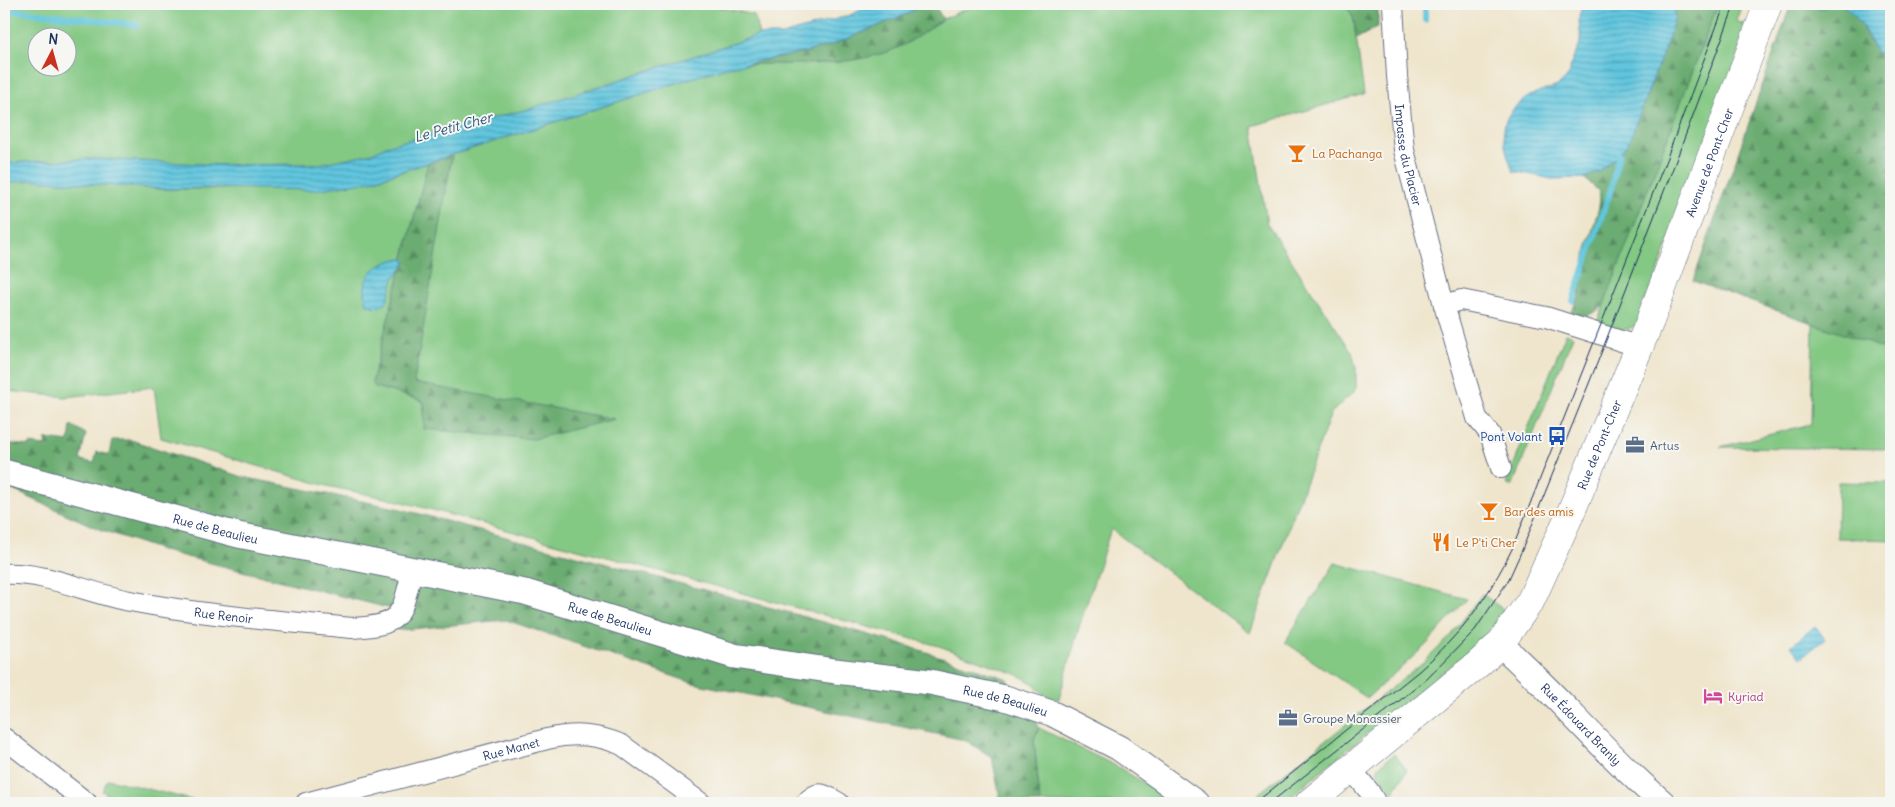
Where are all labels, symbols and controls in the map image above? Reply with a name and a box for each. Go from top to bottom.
north arrow [28,28,78,78]
text: N [48,30,59,49]
street label: Impasse du Placier [1392,103,1426,207]
street label: Avenue de Pont-Cher [1682,106,1736,219]
water label: Le Petit Cher [412,107,496,146]
bar icon: La Pachanga [1286,142,1308,164]
place label: La Pachanga [1312,146,1382,161]
street label: Rue de Pont-Cher [1574,397,1624,492]
bus stop icon: Pont Volant [1546,425,1568,447]
place label: Pont Volant [1480,429,1542,444]
office icon: Artus [1624,434,1646,456]
place label: Artus [1650,438,1679,453]
bar icon: Bar des amis [1478,500,1500,522]
place label: Bar des amis [1504,504,1574,519]
street label: Rue de Beaulieu [171,510,259,546]
restaurant icon: Le P'ti Cher [1430,531,1452,553]
place label: Le P'ti Cher [1456,535,1517,550]
street label: Rue de Beaulieu [566,598,654,638]
street label: Rue Renoir [193,604,254,626]
street label: Rue Édouard Branly [1538,680,1625,768]
street label: Rue de Beaulieu [962,682,1050,719]
hotel icon: Kyriad [1702,685,1724,707]
place label: Kyriad [1728,689,1764,704]
office icon: Groupe Monassier [1277,707,1299,729]
place label: Groupe Monassier [1303,711,1402,726]
street label: Rue Manet [481,734,541,763]

